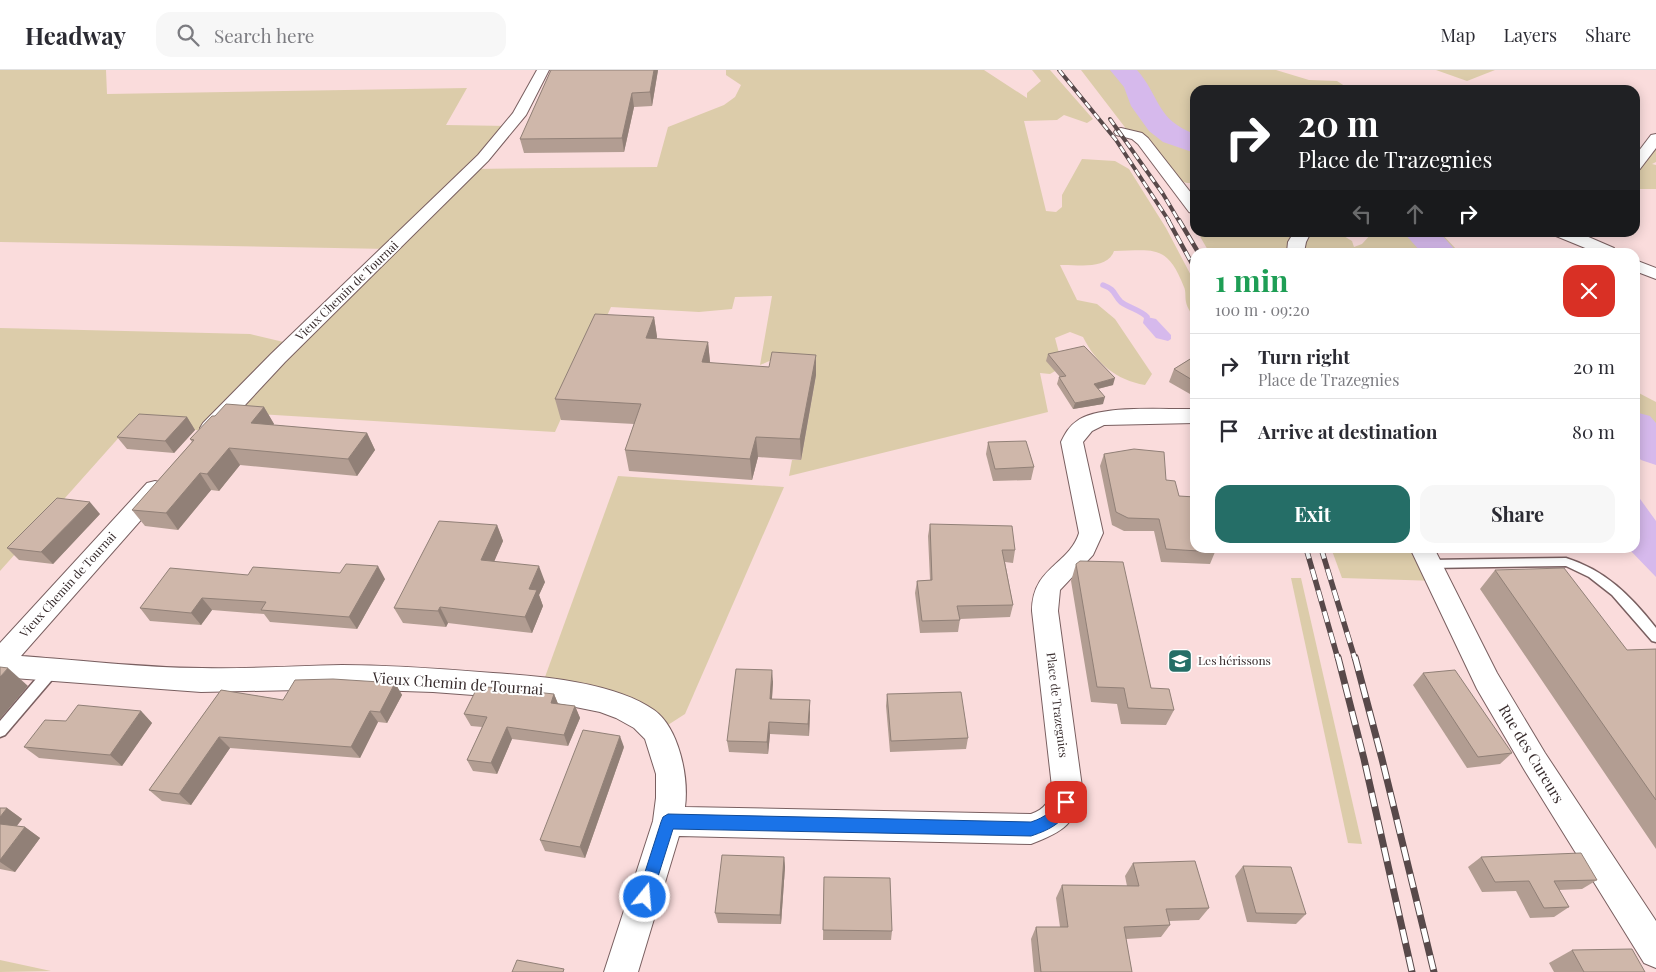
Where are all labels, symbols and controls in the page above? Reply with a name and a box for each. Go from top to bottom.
search box [156,12,506,57]
text: Headway [25,19,126,51]
icon: search [174,21,202,49]
text: Search here [214,22,314,48]
text: Map [1440,23,1475,47]
text: Layers [1503,23,1557,47]
text: Share [1585,23,1631,47]
text: 20 m [1298,99,1379,146]
icon: right [1215,105,1280,170]
text: Place de Trazegnies [1298,144,1492,174]
icon: left [1348,200,1376,228]
icon: ahead [1401,200,1429,228]
icon: right [1454,200,1482,228]
street label: Vieux Chemin de Tournai [291,237,401,344]
text: 1 min [1215,260,1289,300]
button: close [1563,265,1615,317]
text: 100 m · 09:20 [1215,299,1310,320]
text: Turn right [1258,343,1350,369]
icon: right [1215,352,1243,380]
text: 20 m [1573,353,1615,379]
text: Place de Trazegnies [1258,369,1399,390]
icon: arrive [1215,417,1243,445]
text: Arrive at destination [1258,418,1438,444]
text: 80 m [1572,418,1615,444]
button: Exit [1215,485,1410,543]
button: Share [1420,485,1615,543]
street label: Vieux Chemin de Tournai [15,528,119,641]
school or university icon: Les hérissons [1167,648,1193,674]
street label: Place de Trazegnies [1044,651,1072,758]
place label: Les hérissons [1198,652,1271,668]
street label: Vieux Chemin de Tournai [371,667,545,699]
street label: Rue des Cureurs [1495,701,1569,806]
pin [1045,781,1087,823]
icon: arrive [1052,788,1080,816]
position arrow [618,870,670,922]

